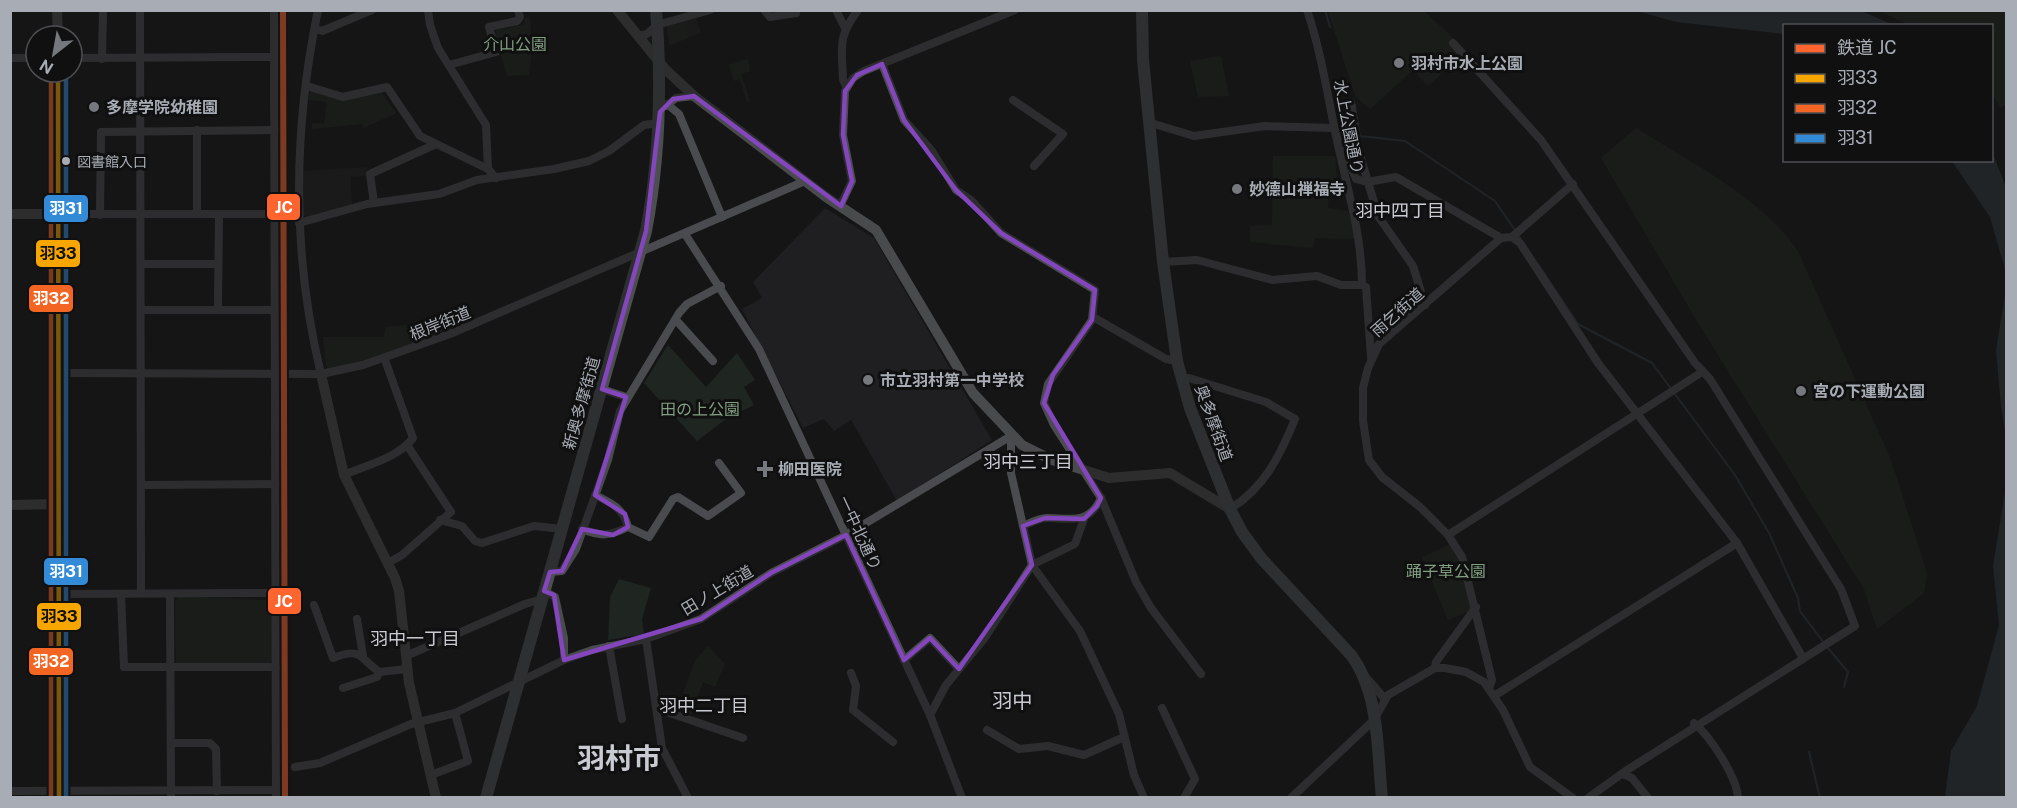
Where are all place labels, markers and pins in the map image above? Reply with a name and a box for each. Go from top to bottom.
place label: 羽村市水上公園 [1411,54,1523,73]
marker: 羽村市水上公園 [1392,56,1406,70]
place label: 多摩学院幼稚園 [106,98,218,117]
marker: 多摩学院幼稚園 [87,100,101,114]
place label: 図書館入口 [77,154,147,170]
marker: 図書館入口 [60,155,72,167]
place label: 妙德山禅福寺 [1249,180,1345,199]
marker: 妙德山禅福寺 [1230,182,1244,196]
place label: 市立羽村第一中学校 [880,371,1024,390]
marker: 市立羽村第一中学校 [861,373,875,387]
place label: 宮の下運動公園 [1813,382,1925,401]
marker: 宮の下運動公園 [1794,384,1808,398]
marker: 柳田医院 [756,460,774,478]
place label: 柳田医院 [778,460,842,479]

